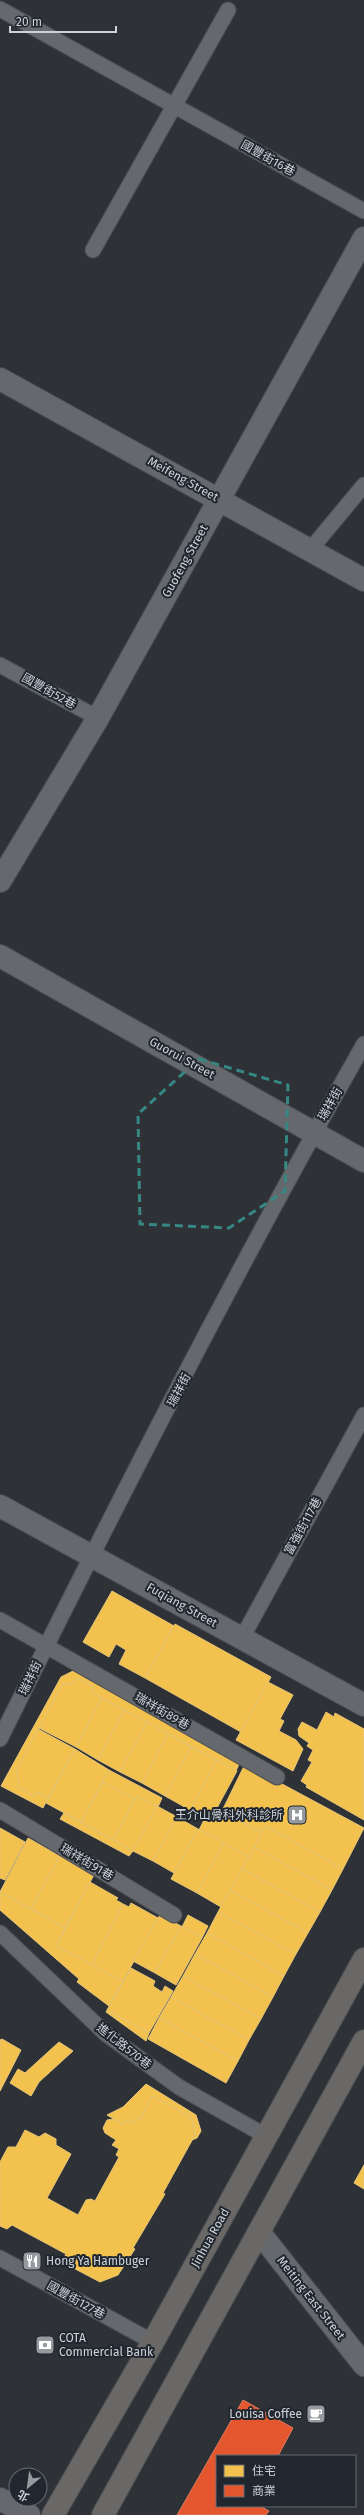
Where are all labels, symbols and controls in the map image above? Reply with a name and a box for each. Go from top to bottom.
scale bar [10,8,116,34]
text: 20 m [16,15,42,29]
street label: 國豐街16巷 [239,137,297,179]
street label: Meifeng Street [145,454,221,505]
street label: Guofeng Street [159,522,211,600]
street label: 國豐街52巷 [19,670,79,712]
street label: Guorui Street [147,1034,218,1082]
street label: 瑞祥街 [315,1085,345,1123]
street label: 瑞祥街 [164,1371,194,1409]
street label: 富強街117巷 [281,1495,325,1557]
street label: Fuqiang Street [144,1580,220,1630]
street label: 瑞祥街 [16,1659,44,1697]
street label: 瑞祥街89巷 [132,1690,192,1732]
hospital icon: 王介山骨科外科診所 [286,1804,308,1826]
place label: 王介山骨科外科診所 [175,1808,283,1822]
street label: 瑞祥街91巷 [58,1841,116,1883]
street label: 進化路570巷 [94,2020,154,2072]
street label: Jinhua Road [188,2206,232,2270]
restaurant icon: Hong Ya Hambuger [21,2250,43,2272]
place label: Hong Ya Hambuger [46,2254,150,2268]
street label: Meiting East Street [274,2254,348,2343]
street label: 國豐街127巷 [44,2278,108,2322]
place label: COTA Commercial Bank [59,2331,154,2359]
bank icon: COTA Commercial Bank [34,2334,56,2356]
cafe icon: Louisa Coffee [305,2403,327,2425]
place label: Louisa Coffee [229,2407,302,2421]
legend [216,2455,356,2507]
text: 住宅 [252,2464,276,2478]
north arrow [8,2467,48,2507]
text: 商業 [252,2484,276,2498]
text: 北 [15,2487,31,2504]

